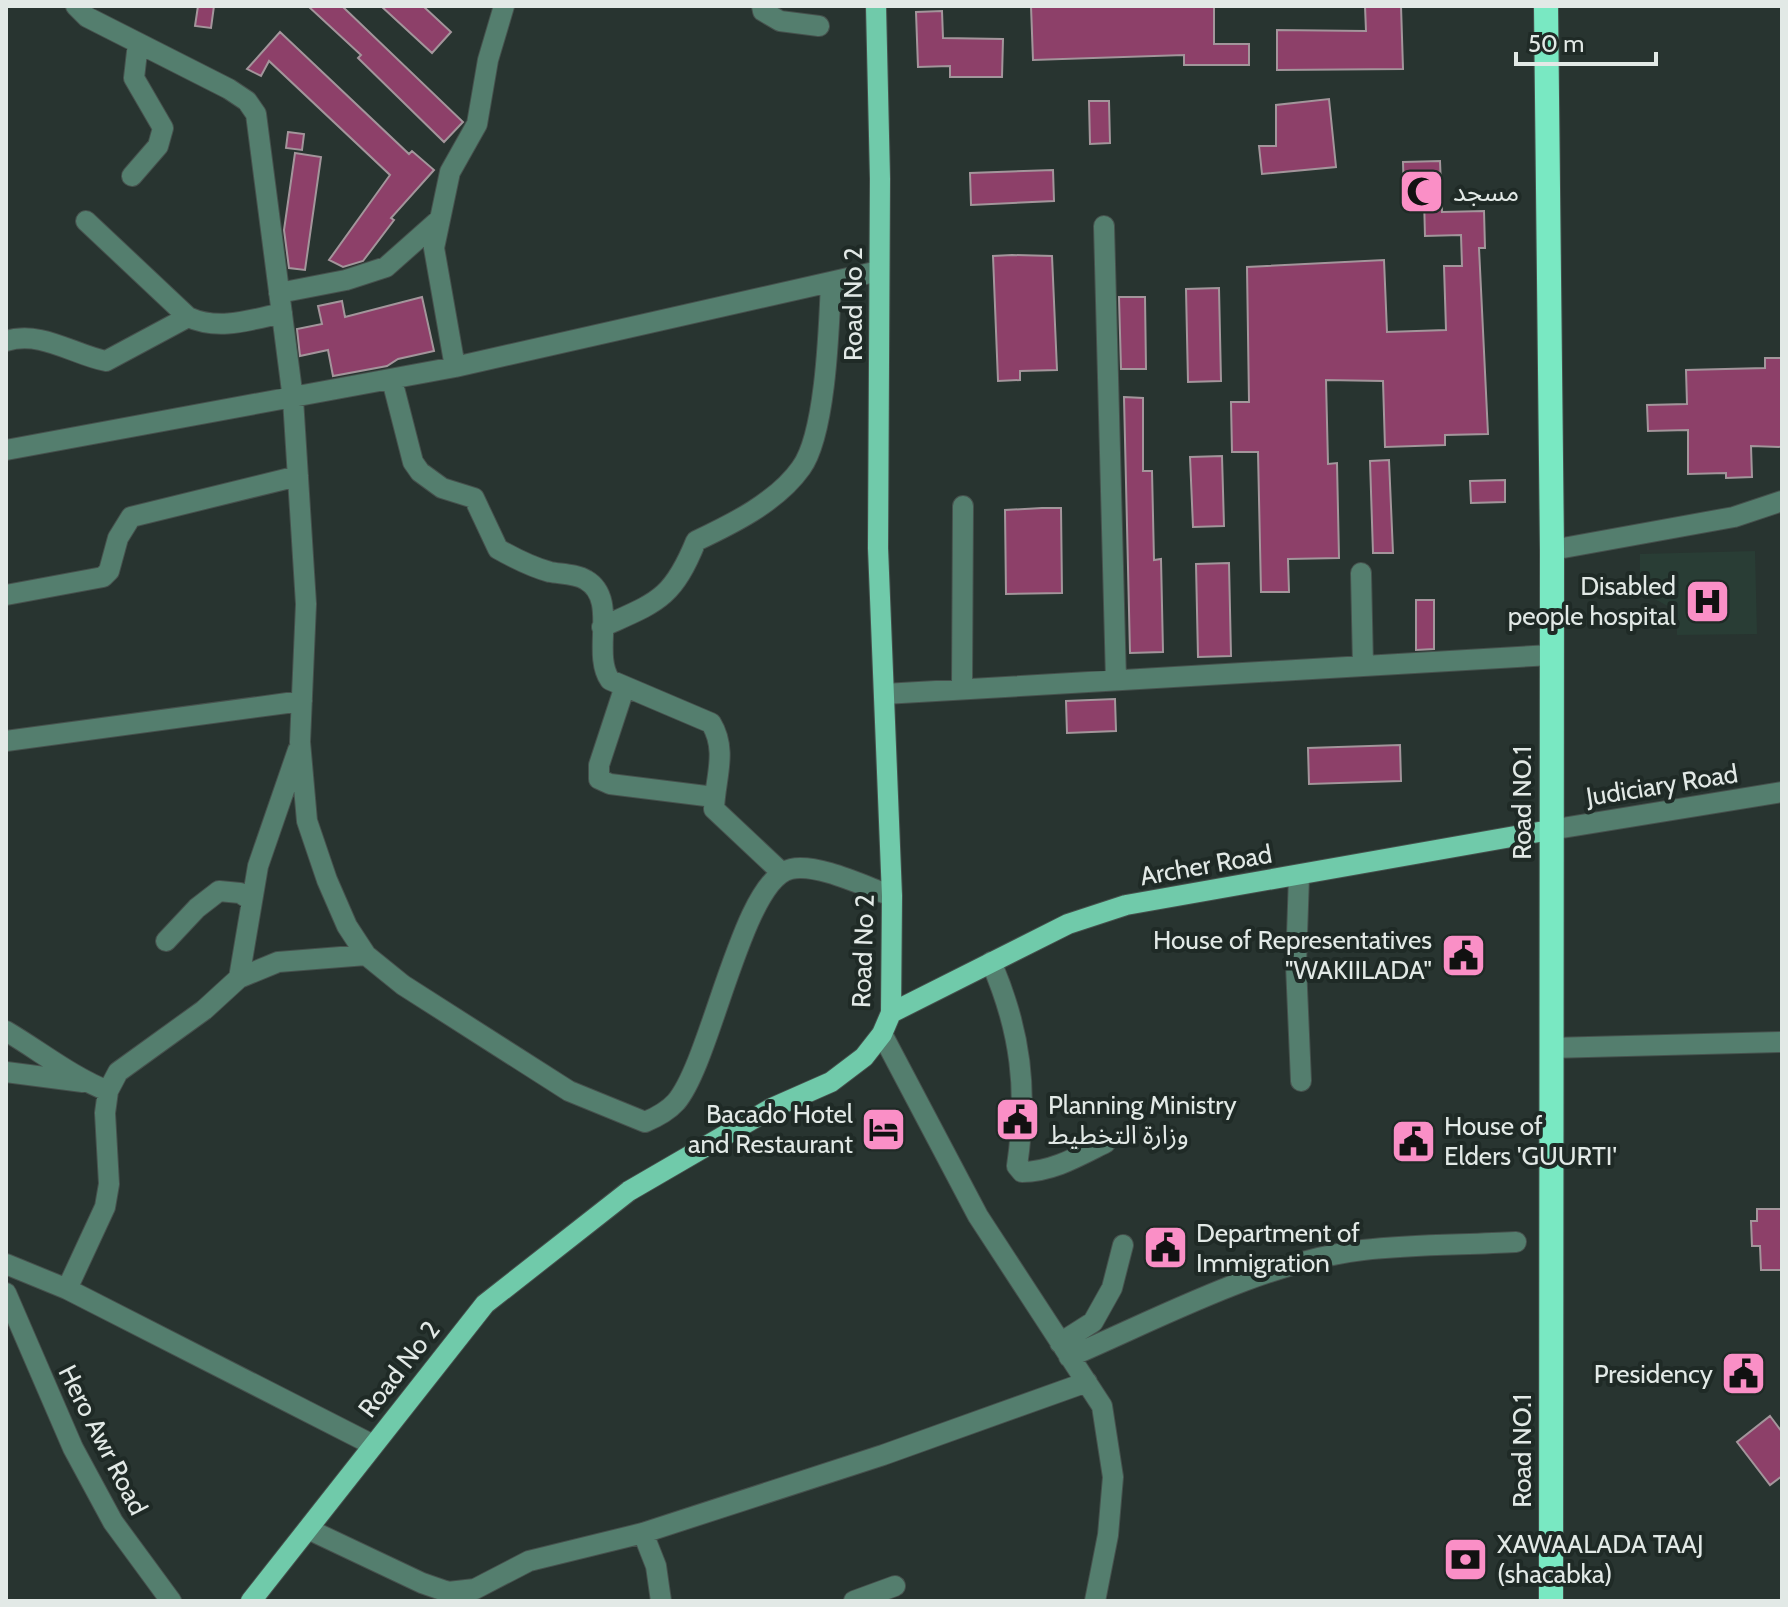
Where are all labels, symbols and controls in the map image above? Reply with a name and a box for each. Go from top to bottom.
scale bar [1516,16,1656,66]
text: 50 m [1528,29,1584,58]
mosque icon: مسجد [1398,168,1446,216]
place label: مسجد [1453,176,1519,208]
street label: Road No 2 [837,247,869,361]
place label: Disabled people hospital [1508,570,1676,632]
hospital icon: Disabled people hospital [1683,577,1731,625]
street label: Road NO.1 [1506,746,1538,860]
street label: Judiciary Road [1583,757,1740,813]
street label: Archer Road [1137,838,1275,892]
street label: Road No 2 [845,893,881,1009]
place label: House of Representatives "WAKIILADA" [1153,924,1432,986]
public building icon: House of Representatives "WAKIILADA" [1439,931,1487,979]
place label: Planning Ministry وزارة التخطيط [1048,1089,1237,1151]
public building icon: Planning Ministry وزارة التخطيط [993,1096,1041,1144]
place label: Bacado Hotel and Restaurant [688,1098,853,1160]
hotel icon: Bacado Hotel and Restaurant [860,1105,908,1153]
place label: House of Elders 'GUURTI' [1444,1110,1617,1172]
public building icon: House of Elders 'GUURTI' [1389,1117,1437,1165]
place label: Department of Immigration [1196,1217,1360,1279]
public building icon: Department of Immigration [1141,1224,1189,1272]
street label: Road No 2 [351,1314,447,1424]
public building icon: Presidency [1720,1350,1768,1398]
place label: Presidency [1594,1358,1713,1390]
street label: Hero Awr Road [52,1360,154,1520]
street label: Road NO.1 [1506,1394,1538,1508]
place label: XAWAALADA TAAJ (shacabka) [1497,1528,1704,1590]
bank icon: XAWAALADA TAAJ (shacabka) [1442,1535,1490,1583]

